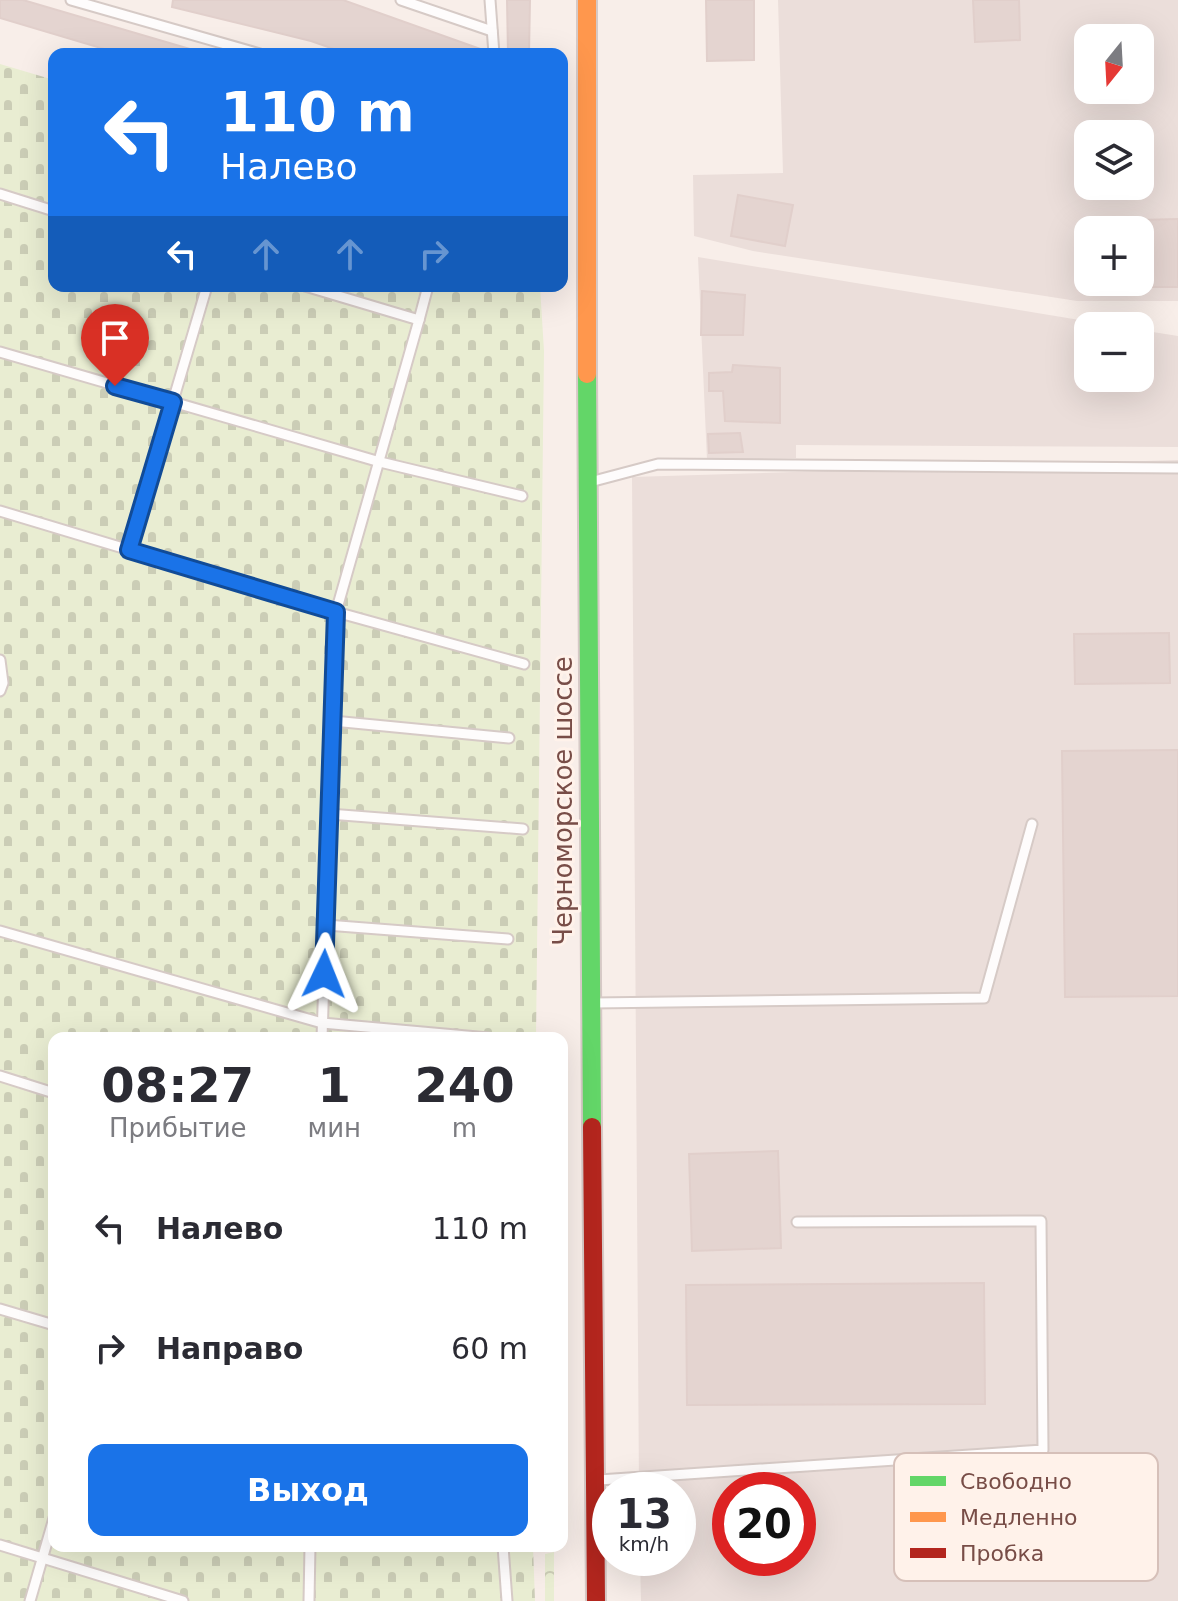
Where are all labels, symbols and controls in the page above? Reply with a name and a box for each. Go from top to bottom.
north arrow [1074,24,1154,104]
map controls [1074,24,1154,392]
text: 110 m [220,79,415,144]
icon: left [88,80,192,184]
button: layers [1074,120,1154,200]
text: Налево [220,146,358,187]
button: + [1074,216,1154,296]
icon: left [160,232,204,276]
icon: ahead [244,232,288,276]
icon: ahead [328,232,372,276]
icon: right [412,232,456,276]
pin [81,304,149,386]
button: − [1074,312,1154,392]
icon: arrive [93,316,137,360]
street label: Черноморское шоссе [548,656,578,946]
position arrow [282,932,366,1016]
text: 08:27 [101,1057,254,1113]
text: 1 [318,1057,351,1113]
text: 240 [414,1057,515,1113]
text: Прибытие [109,1113,247,1143]
text: мин [308,1113,361,1143]
text: m [452,1113,477,1143]
icon: left [88,1206,132,1250]
text: Налево [156,1211,283,1246]
text: 110 m [432,1211,528,1246]
icon: right [88,1326,132,1370]
text: Направо [156,1331,303,1366]
text: 60 m [451,1331,528,1366]
button: Выход [88,1444,528,1536]
legend [894,1453,1158,1581]
text: Свободно [960,1469,1072,1494]
speed limit sign: 20 [712,1472,816,1576]
text: 13 [616,1491,672,1537]
text: Медленно [960,1505,1078,1530]
text: km/h [619,1532,669,1556]
text: Пробка [960,1541,1044,1566]

